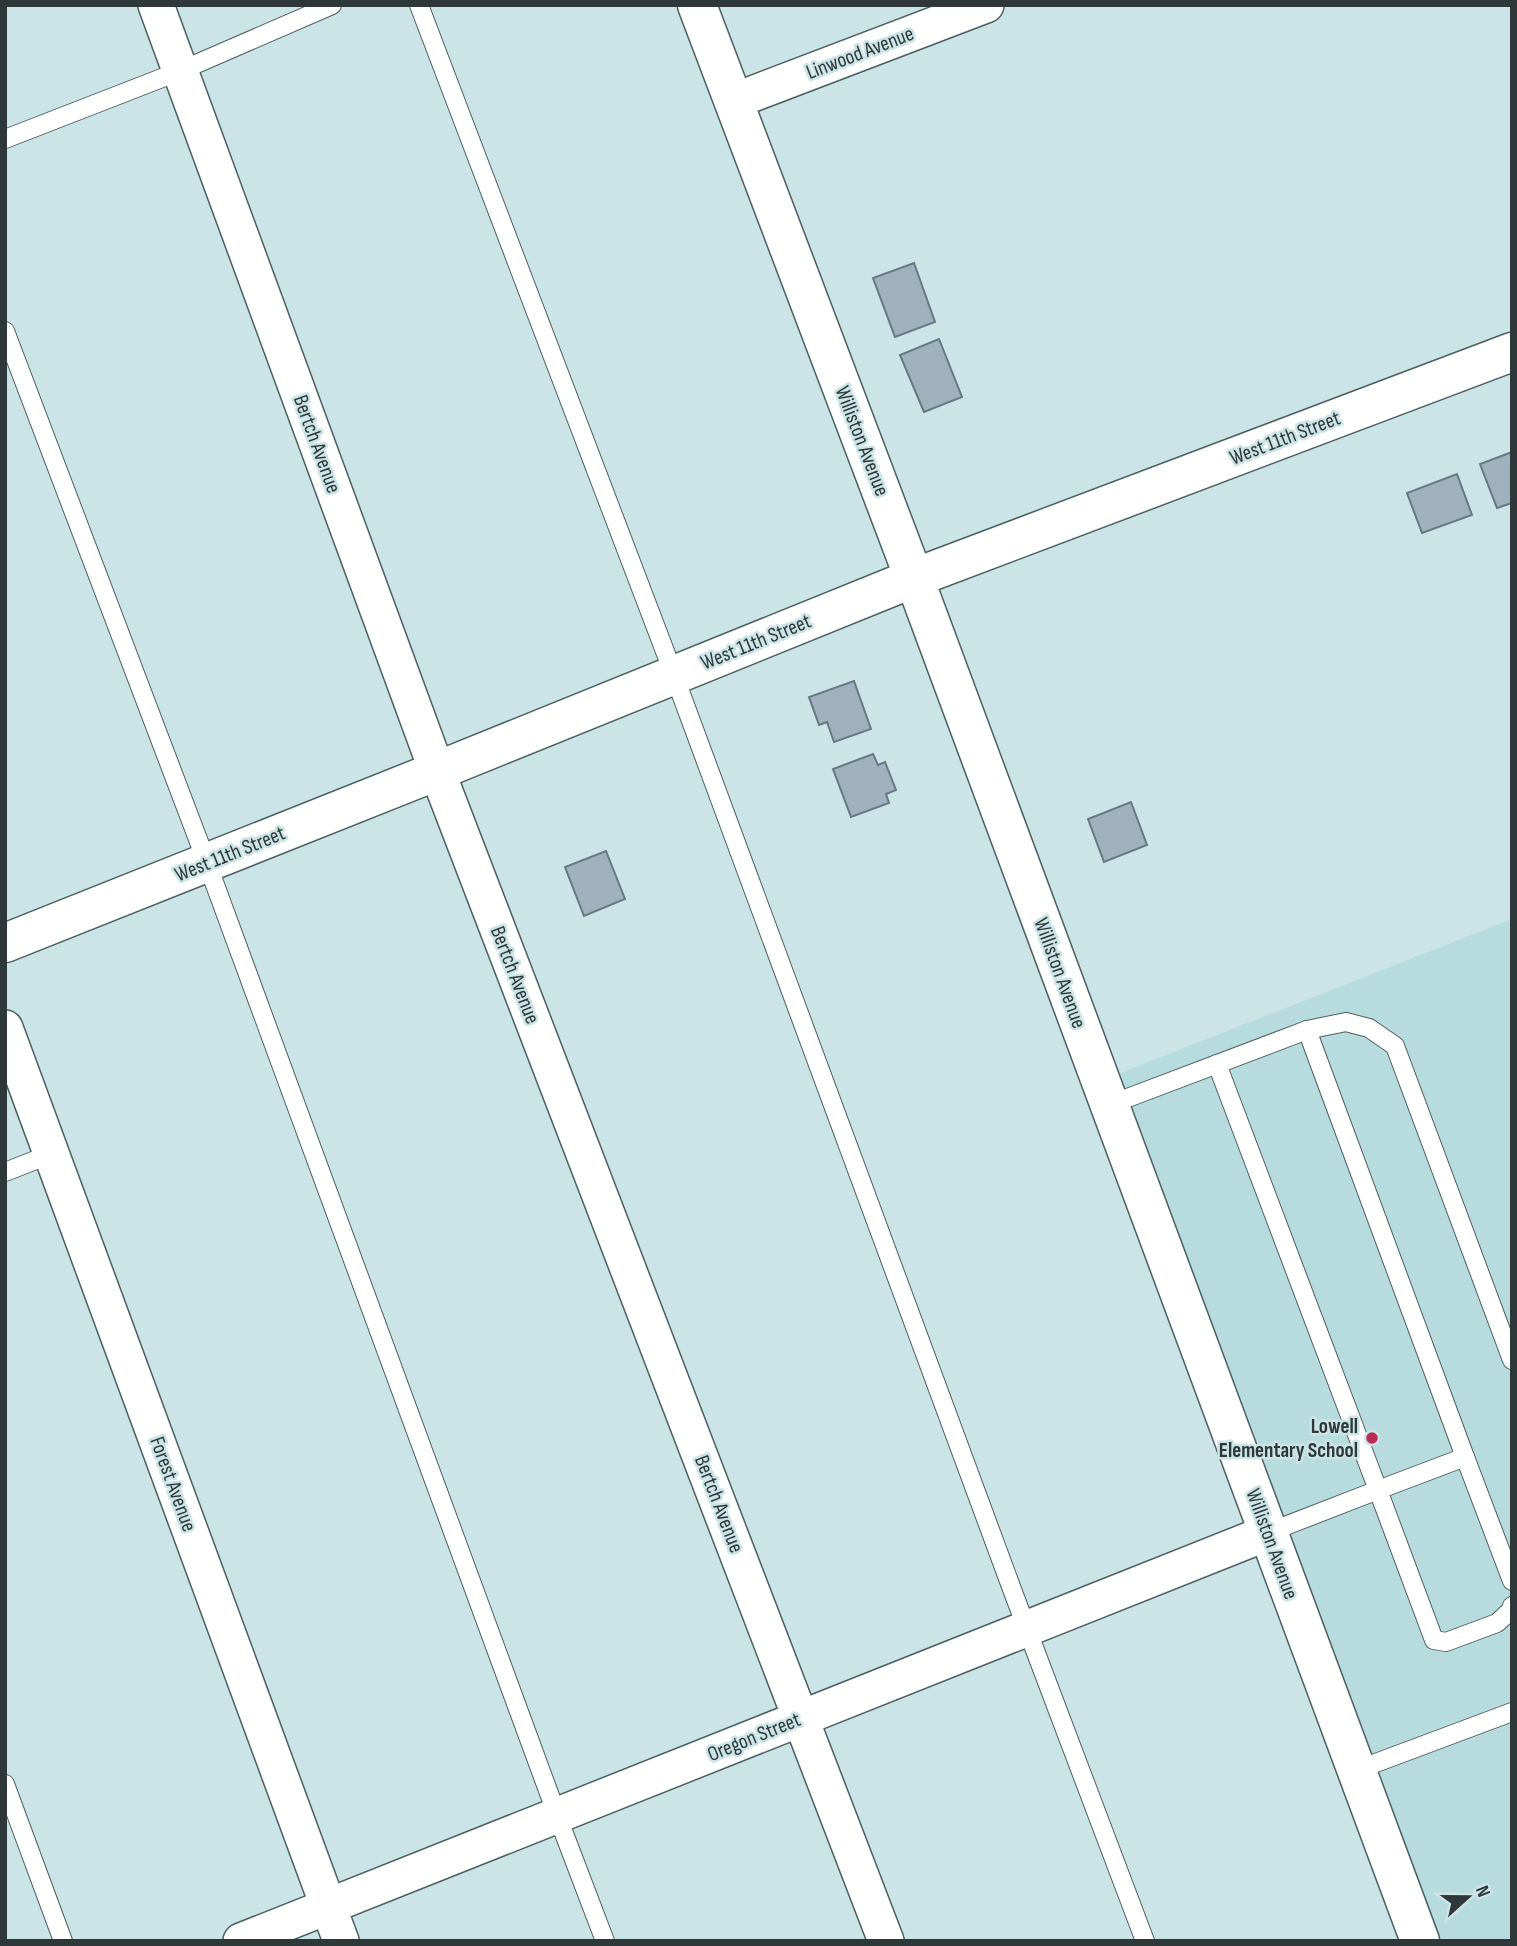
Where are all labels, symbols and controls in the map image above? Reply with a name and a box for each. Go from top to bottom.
street label: Linwood Avenue [803,21,917,85]
street label: Williston Avenue [830,382,894,500]
street label: Bertch Avenue [288,392,346,496]
street label: West 11th Street [1226,405,1344,471]
street label: West 11th Street [697,609,815,675]
street label: West 11th Street [171,821,289,887]
street label: Williston Avenue [1028,914,1092,1032]
street label: Bertch Avenue [485,923,545,1027]
place label: Lowell Elementary School [1219,1414,1358,1463]
marker: Lowell Elementary School [1364,1430,1380,1446]
street label: Forest Avenue [144,1433,202,1535]
street label: Bertch Avenue [689,1452,749,1556]
street label: Williston Avenue [1240,1485,1304,1603]
street label: Oregon Street [704,1707,804,1767]
north arrow [1433,1862,1503,1932]
text: N [1470,1883,1495,1900]

